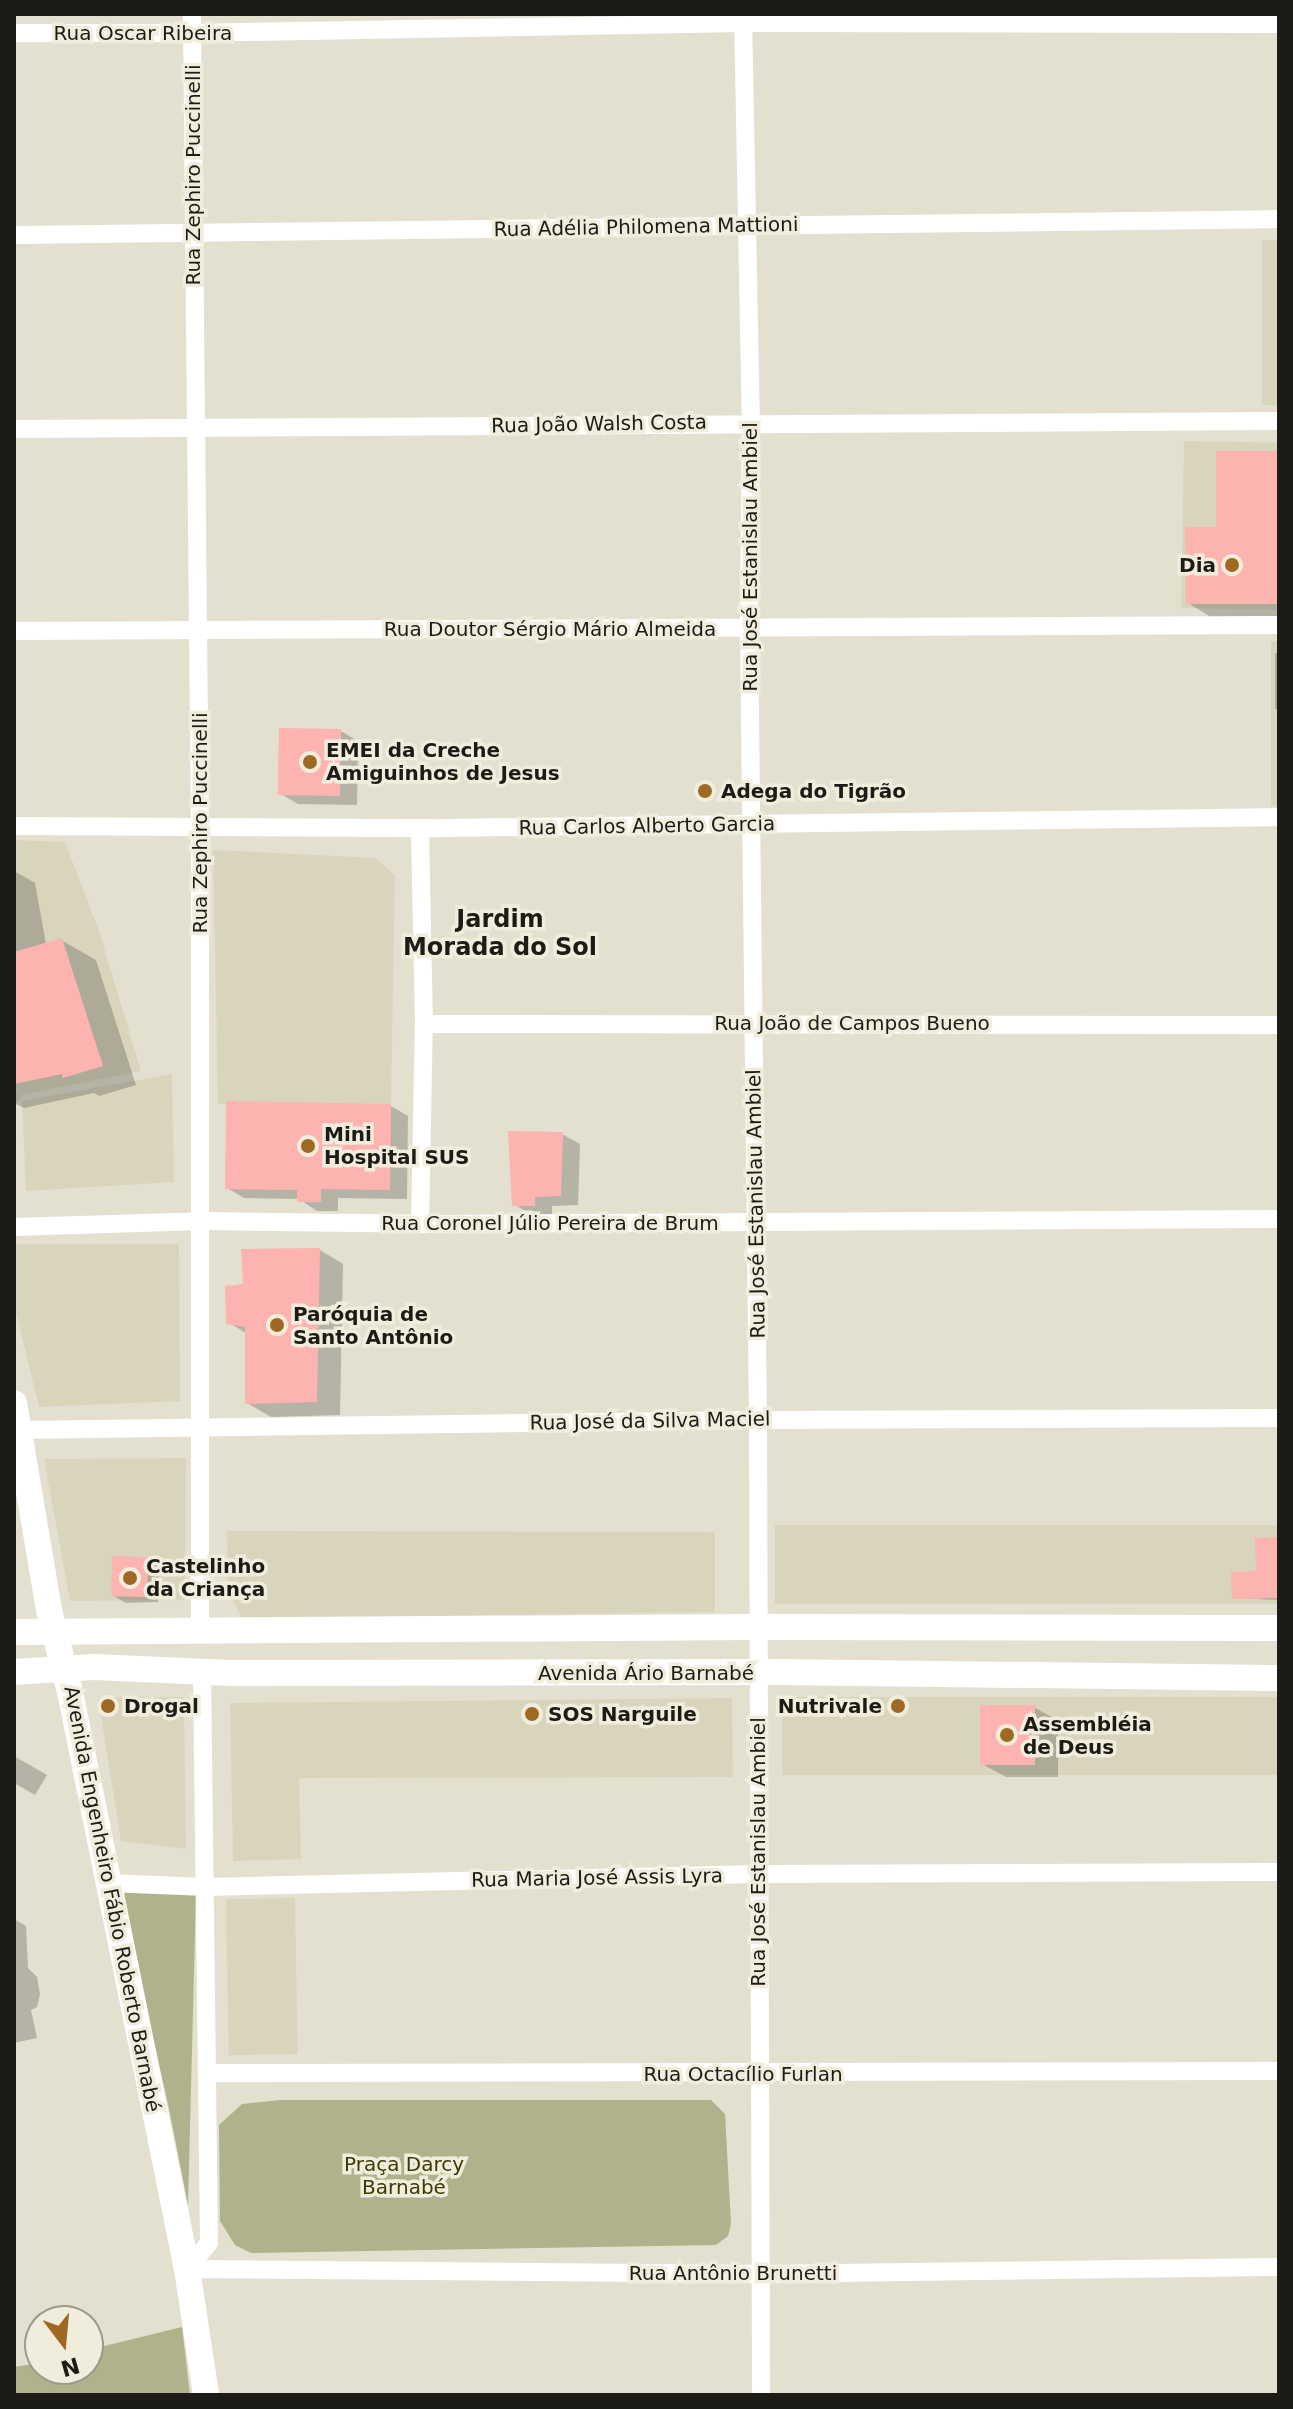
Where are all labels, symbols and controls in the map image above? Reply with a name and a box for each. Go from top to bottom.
street label: Rua Oscar Ribeira [54,21,232,45]
street label: Rua Zephiro Puccinelli [181,64,205,286]
street label: Rua Adélia Philomena Mattioni [493,212,799,242]
street label: Rua João Walsh Costa [491,410,707,438]
street label: Rua José Estanislau Ambiel [738,422,762,692]
place label: Dia [1179,553,1216,577]
marker: Dia [1223,556,1241,574]
street label: Rua Doutor Sérgio Mário Almeida [384,617,716,641]
street label: Rua Zephiro Puccinelli [188,712,212,934]
place label: EMEI da Creche Amiguinhos de Jesus [326,738,560,785]
marker: EMEI da Creche Amiguinhos de Jesus [301,753,319,771]
place label: Adega do Tigrão [721,779,906,803]
marker: Adega do Tigrão [696,782,714,800]
street label: Rua Carlos Alberto Garcia [519,812,775,840]
district label: Jardim Morada do Sol [403,906,597,962]
street label: Rua João de Campos Bueno [714,1011,990,1035]
street label: Rua José Estanislau Ambiel [742,1069,770,1339]
place label: Mini Hospital SUS [324,1122,469,1169]
marker: Mini Hospital SUS [299,1137,317,1155]
street label: Rua Coronel Júlio Pereira de Brum [381,1211,719,1235]
place label: Paróquia de Santo Antônio [293,1302,453,1349]
marker: Paróquia de Santo Antônio [268,1316,286,1334]
street label: Rua José da Silva Maciel [529,1407,771,1435]
place label: Castelinho da Criança [146,1554,265,1601]
marker: Castelinho da Criança [121,1569,139,1587]
street label: Avenida Ário Barnabé [538,1661,754,1685]
street label: Avenida Engenheiro Fábio Roberto Barnabé [59,1684,165,2114]
place label: Drogal [124,1694,199,1718]
place label: Nutrivale [778,1694,882,1718]
marker: Drogal [99,1697,117,1715]
marker: Nutrivale [889,1697,907,1715]
place label: SOS Narguile [548,1702,697,1726]
marker: SOS Narguile [523,1705,541,1723]
place label: Assembléia de Deus [1023,1712,1152,1759]
street label: Rua José Estanislau Ambiel [746,1717,770,1987]
marker: Assembléia de Deus [998,1726,1016,1744]
street label: Rua Maria José Assis Lyra [471,1864,723,1892]
street label: Rua Octacílio Furlan [643,2062,843,2086]
park label: Praça Darcy Barnabé [344,2152,464,2199]
street label: Rua Antônio Brunetti [629,2261,837,2285]
north arrow [24,2305,104,2385]
text: N [58,2352,83,2381]

